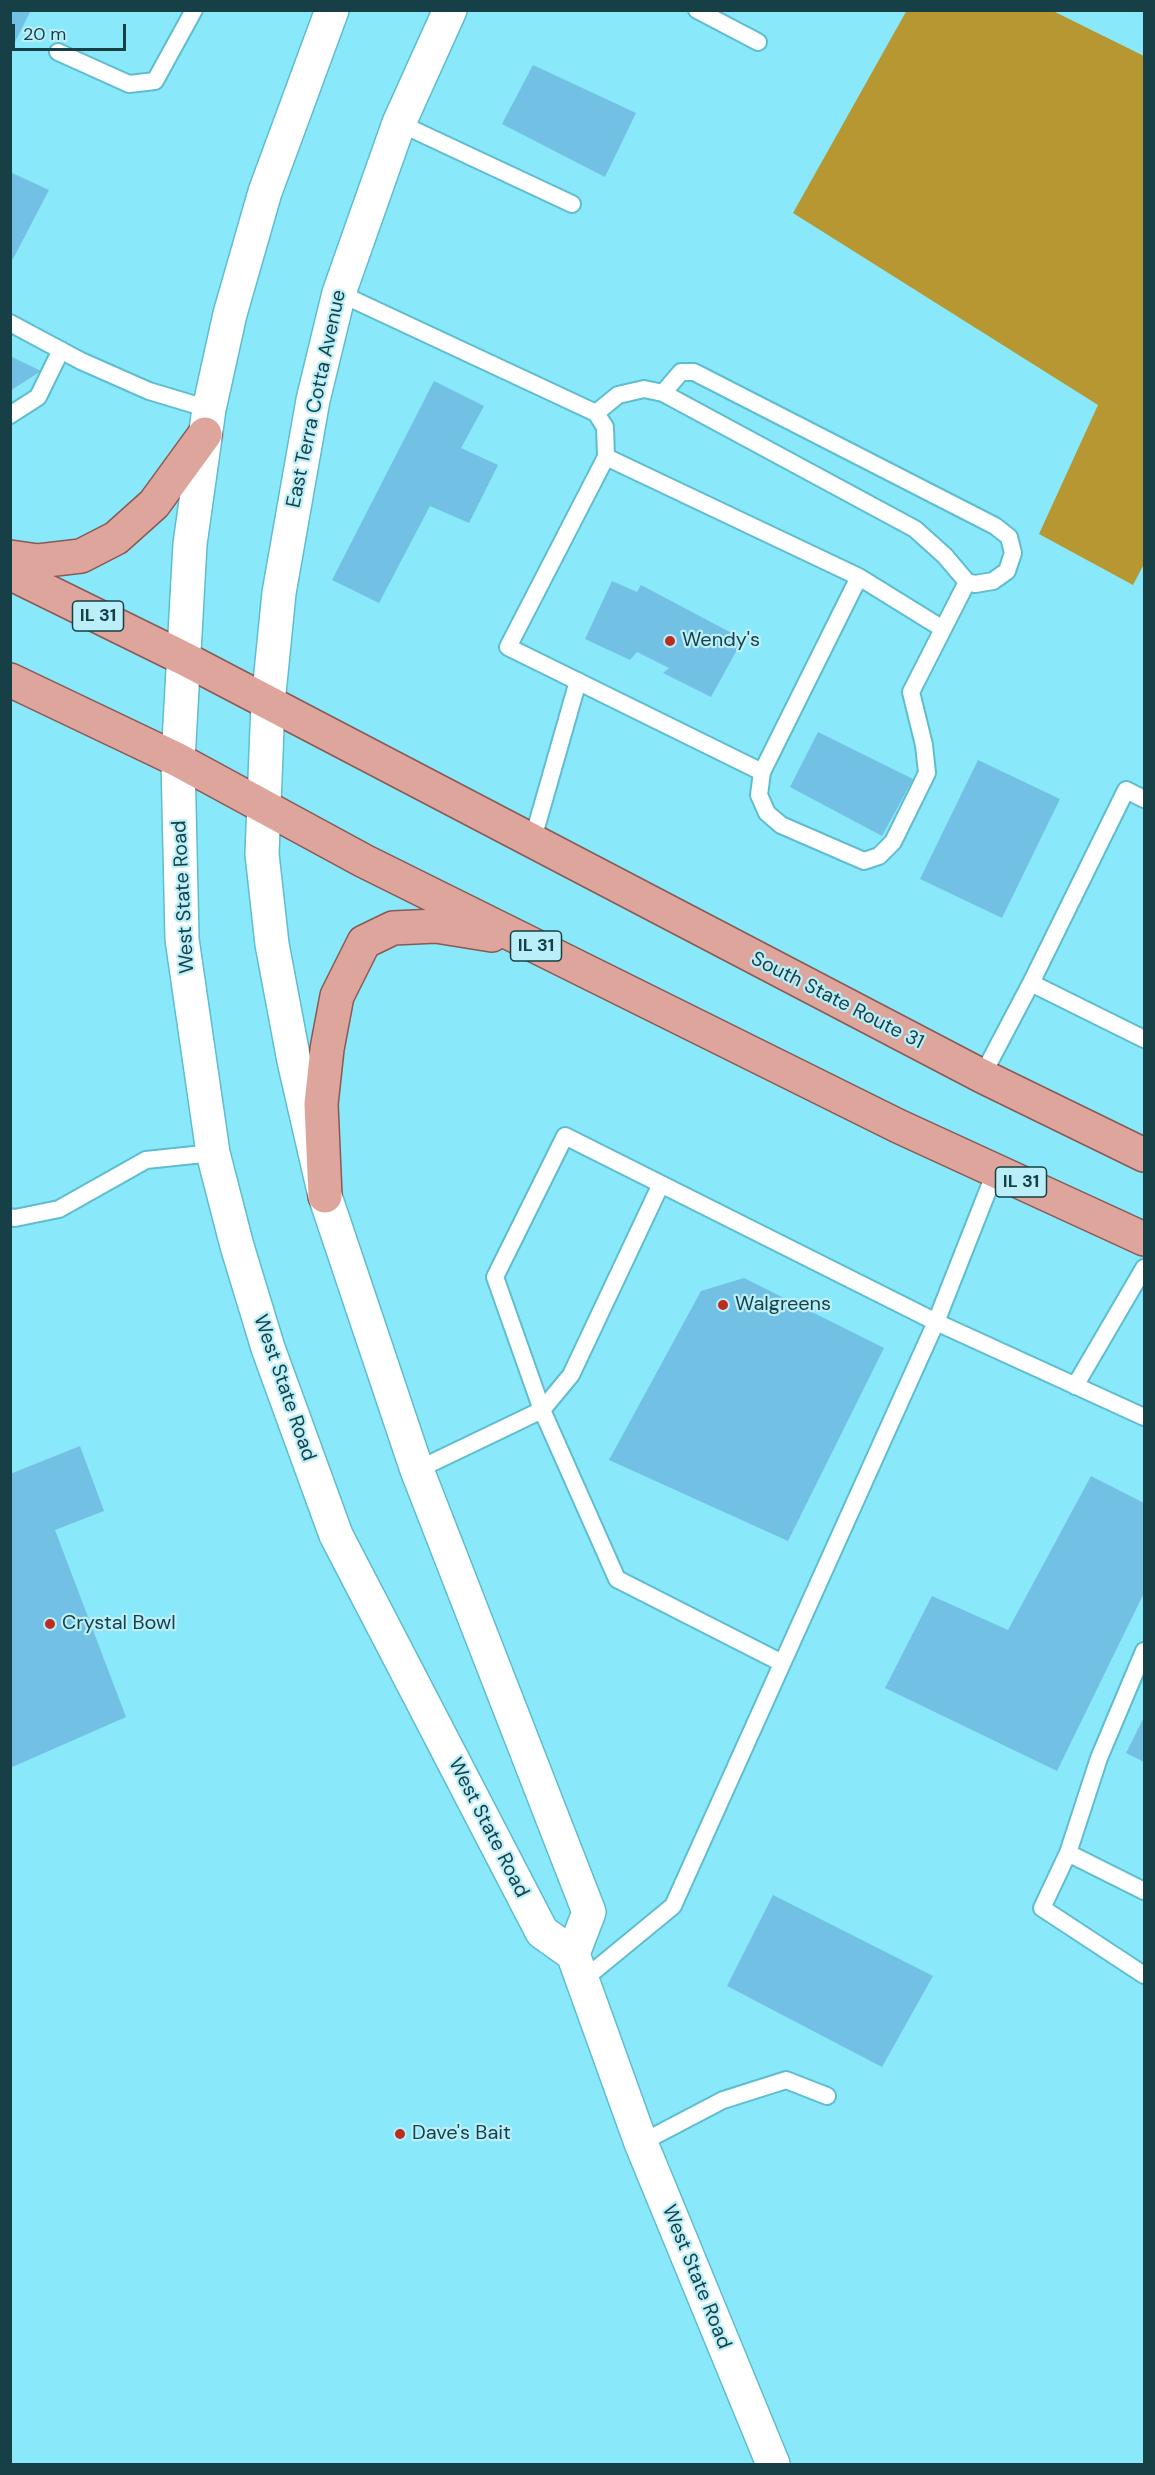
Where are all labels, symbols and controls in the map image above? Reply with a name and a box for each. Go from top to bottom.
scale bar [15,12,129,50]
text: 20 m [23,22,66,46]
street label: East Terra Cotta Avenue [282,288,352,510]
road number: IL 31 [72,601,124,631]
place label: Wendy's [682,629,760,653]
marker: Wendy's [663,634,677,648]
street label: West State Road [168,820,200,974]
road number: IL 31 [510,931,562,961]
street label: South State Route 31 [747,947,927,1055]
road number: IL 31 [996,1167,1046,1197]
place label: Walgreens [735,1293,831,1317]
marker: Walgreens [716,1298,730,1312]
street label: West State Road [248,1312,320,1464]
place label: Crystal Bowl [62,1612,176,1636]
marker: Crystal Bowl [43,1617,57,1631]
street label: West State Road [443,1754,533,1902]
place label: Dave's Bait [412,2122,511,2146]
marker: Dave's Bait [393,2127,407,2141]
street label: West State Road [656,2201,736,2353]

